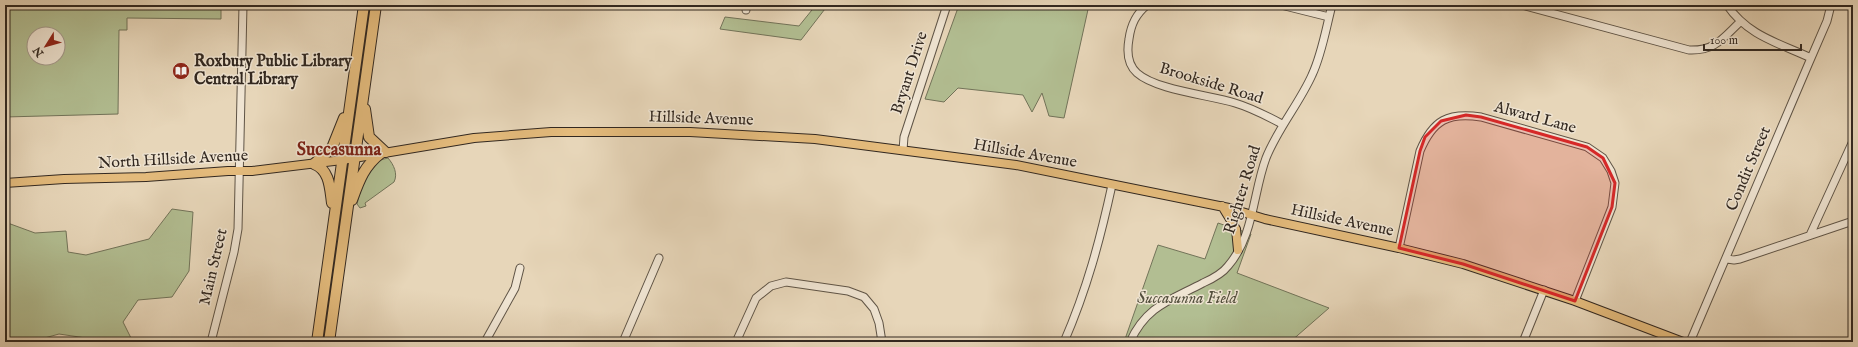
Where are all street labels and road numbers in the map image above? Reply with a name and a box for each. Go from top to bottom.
street label: Bryant Drive [887,29,933,117]
street label: Brookside Road [1157,59,1266,109]
street label: Alward Lane [1491,97,1578,139]
street label: Hillside Avenue [648,107,754,131]
street label: Condit Street [1722,123,1776,214]
street label: Hillside Avenue [972,135,1078,173]
street label: Righter Road [1220,143,1266,237]
street label: North Hillside Avenue [97,146,249,174]
street label: Hillside Avenue [1289,200,1395,242]
street label: Main Street [195,226,233,307]

